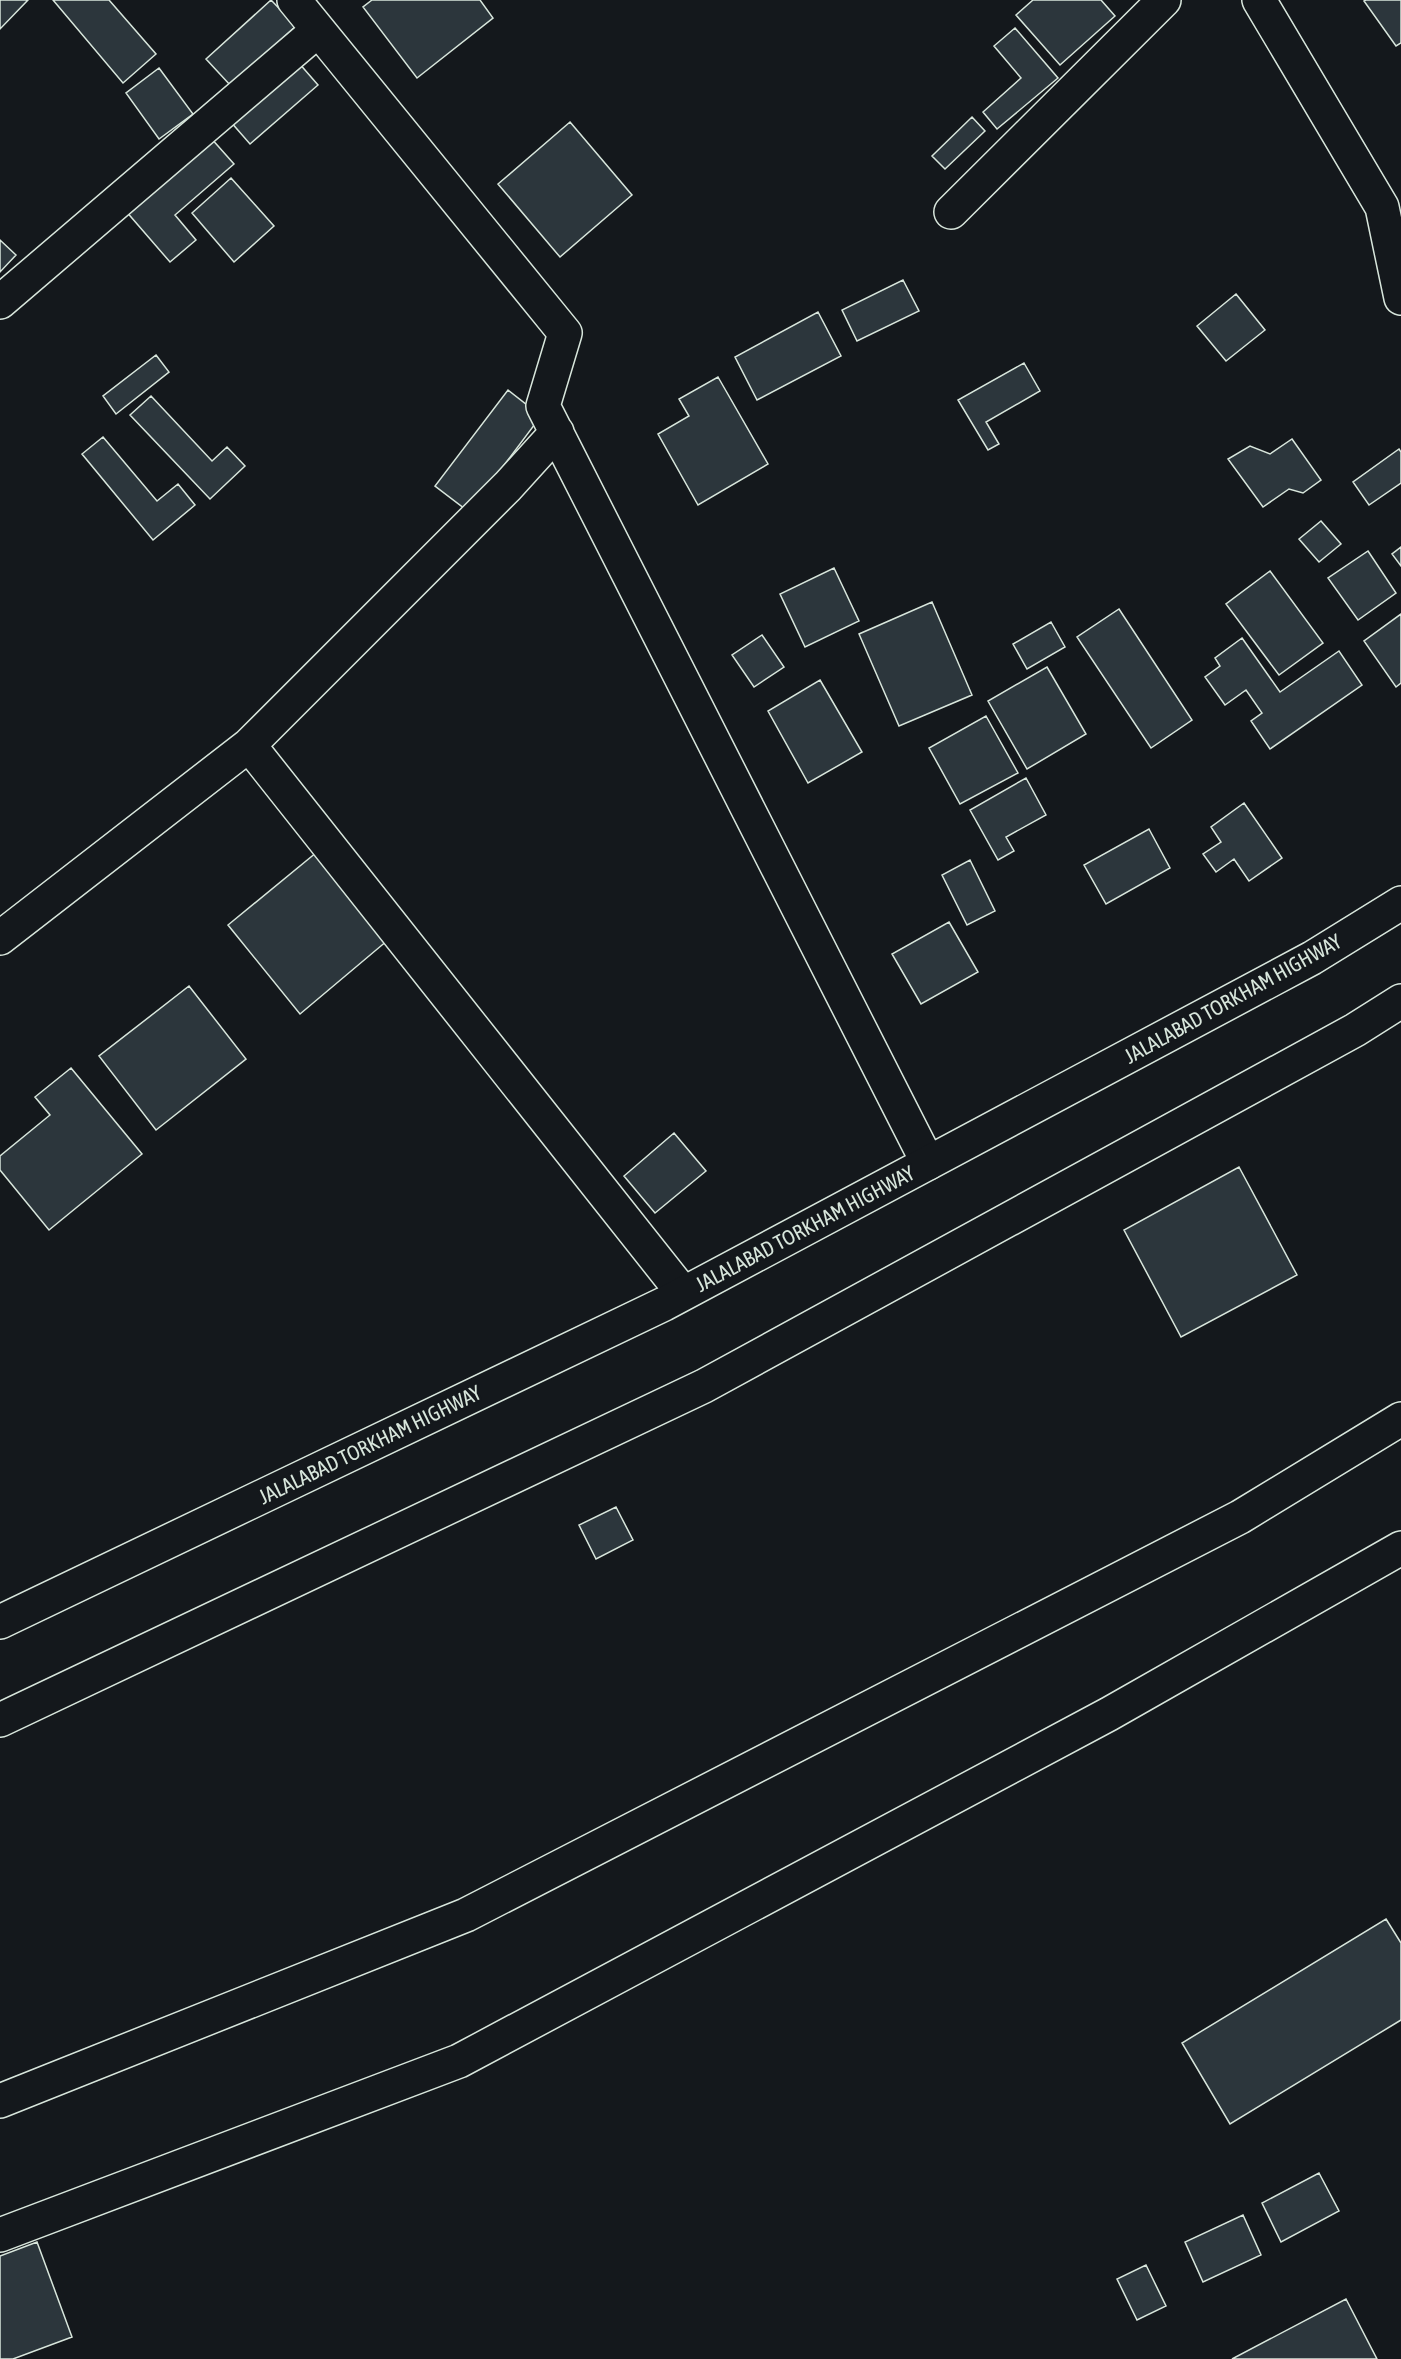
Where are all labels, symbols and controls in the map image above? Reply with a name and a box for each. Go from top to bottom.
street label: JALALABAD TORKHAM HIGHWAY [1120,928,1346,1068]
street label: JALALABAD TORKHAM HIGHWAY [691,1160,919,1296]
street label: JALALABAD TORKHAM HIGHWAY [255,1379,485,1508]

